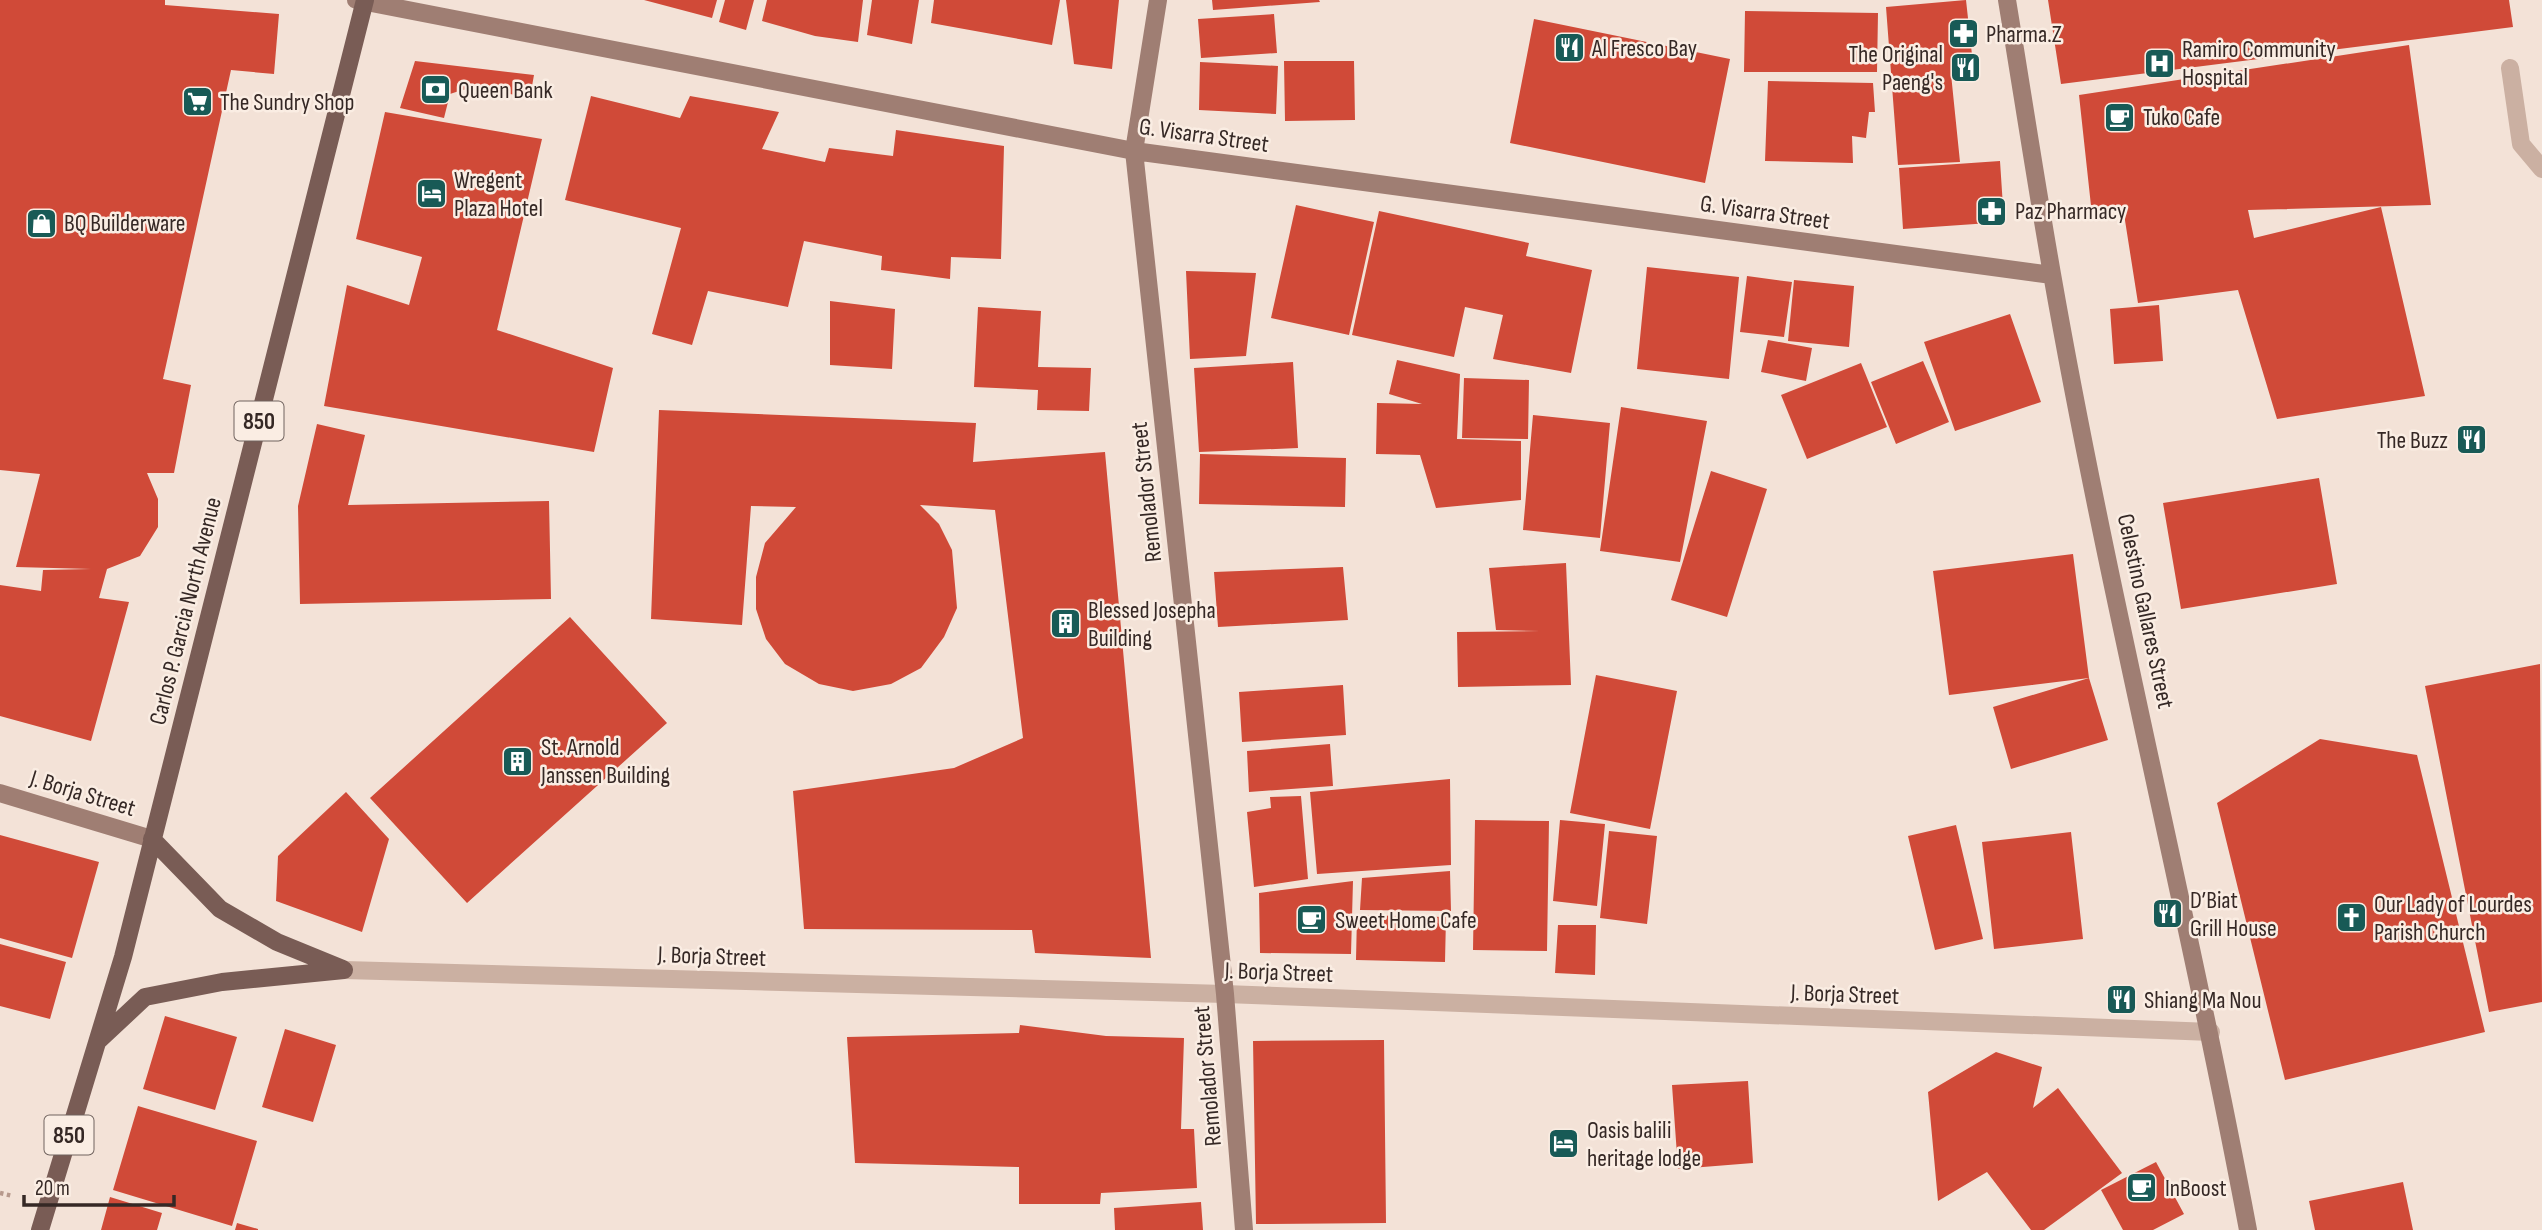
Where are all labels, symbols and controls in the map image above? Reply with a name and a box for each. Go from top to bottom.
pharmacy icon: Pharma.Z [1946,17,1980,51]
place label: Pharma.Z [1986,20,2062,49]
restaurant icon: Al Fresco Bay [1552,31,1586,65]
place label: Al Fresco Bay [1591,34,1697,63]
place label: Ramiro Community Hospital [2182,35,2336,92]
place label: The Original Paeng's [1849,40,1943,97]
hospital icon: Ramiro Community Hospital [2142,46,2176,80]
restaurant icon: The Original Paeng's [1949,51,1983,85]
bank icon: Queen Bank [418,73,452,107]
place label: Queen Bank [458,76,553,105]
supermarket icon: The Sundry Shop [180,85,214,119]
place label: The Sundry Shop [220,88,354,117]
cafe icon: Tuko Cafe [2103,100,2137,134]
place label: Tuko Cafe [2143,103,2220,132]
street label: G. Visarra Street [1137,112,1271,159]
place label: Wregent Plaza Hotel [454,166,543,223]
hotel icon: Wregent Plaza Hotel [414,177,448,211]
street label: G. Visarra Street [1698,189,1832,236]
pharmacy icon: Paz Pharmacy [1975,194,2009,228]
place label: Paz Pharmacy [2015,197,2126,226]
shop icon: BQ Builderware [24,206,58,240]
place label: BQ Builderware [64,209,185,238]
road number: 850 [234,402,284,440]
street label: Remolador Street [1125,420,1168,563]
restaurant icon: The Buzz [2454,423,2488,457]
place label: The Buzz [2377,426,2448,455]
street label: Carlos P. Garcia North Avenue [143,494,228,728]
street label: Celestino Gallares Street [2111,511,2180,711]
place label: Blessed Josepha Building [1088,596,1216,653]
building icon: Blessed Josepha Building [1048,607,1082,641]
place label: St. Arnold Janssen Building [540,733,670,790]
building icon: St. Arnold Janssen Building [501,744,535,778]
street label: J. Borja Street [26,763,139,823]
place label: D’Biat Grill House [2190,886,2277,943]
place label: Our Lady of Lourdes Parish Church [2374,890,2532,947]
restaurant icon: D’Biat Grill House [2150,897,2184,931]
church icon: Our Lady of Lourdes Parish Church [2334,901,2368,935]
cafe icon: Sweet Home Cafe [1295,903,1329,937]
place label: Sweet Home Cafe [1335,906,1477,935]
street label: J. Borja Street [656,940,767,973]
street label: J. Borja Street [1223,956,1334,989]
street label: J. Borja Street [1789,978,1900,1011]
restaurant icon: Shiang Ma Nou [2104,983,2138,1017]
place label: Shiang Ma Nou [2144,986,2261,1015]
street label: Remolador Street [1187,1005,1228,1147]
road number: 850 [44,1116,94,1154]
place label: Oasis balili heritage lodge [1587,1116,1701,1173]
hotel icon: Oasis balili heritage lodge [1547,1127,1581,1161]
scale bar [24,1164,175,1208]
cafe icon: InBoost [2125,1171,2159,1205]
place label: InBoost [2165,1174,2227,1203]
text: 20 m [35,1176,70,1201]

